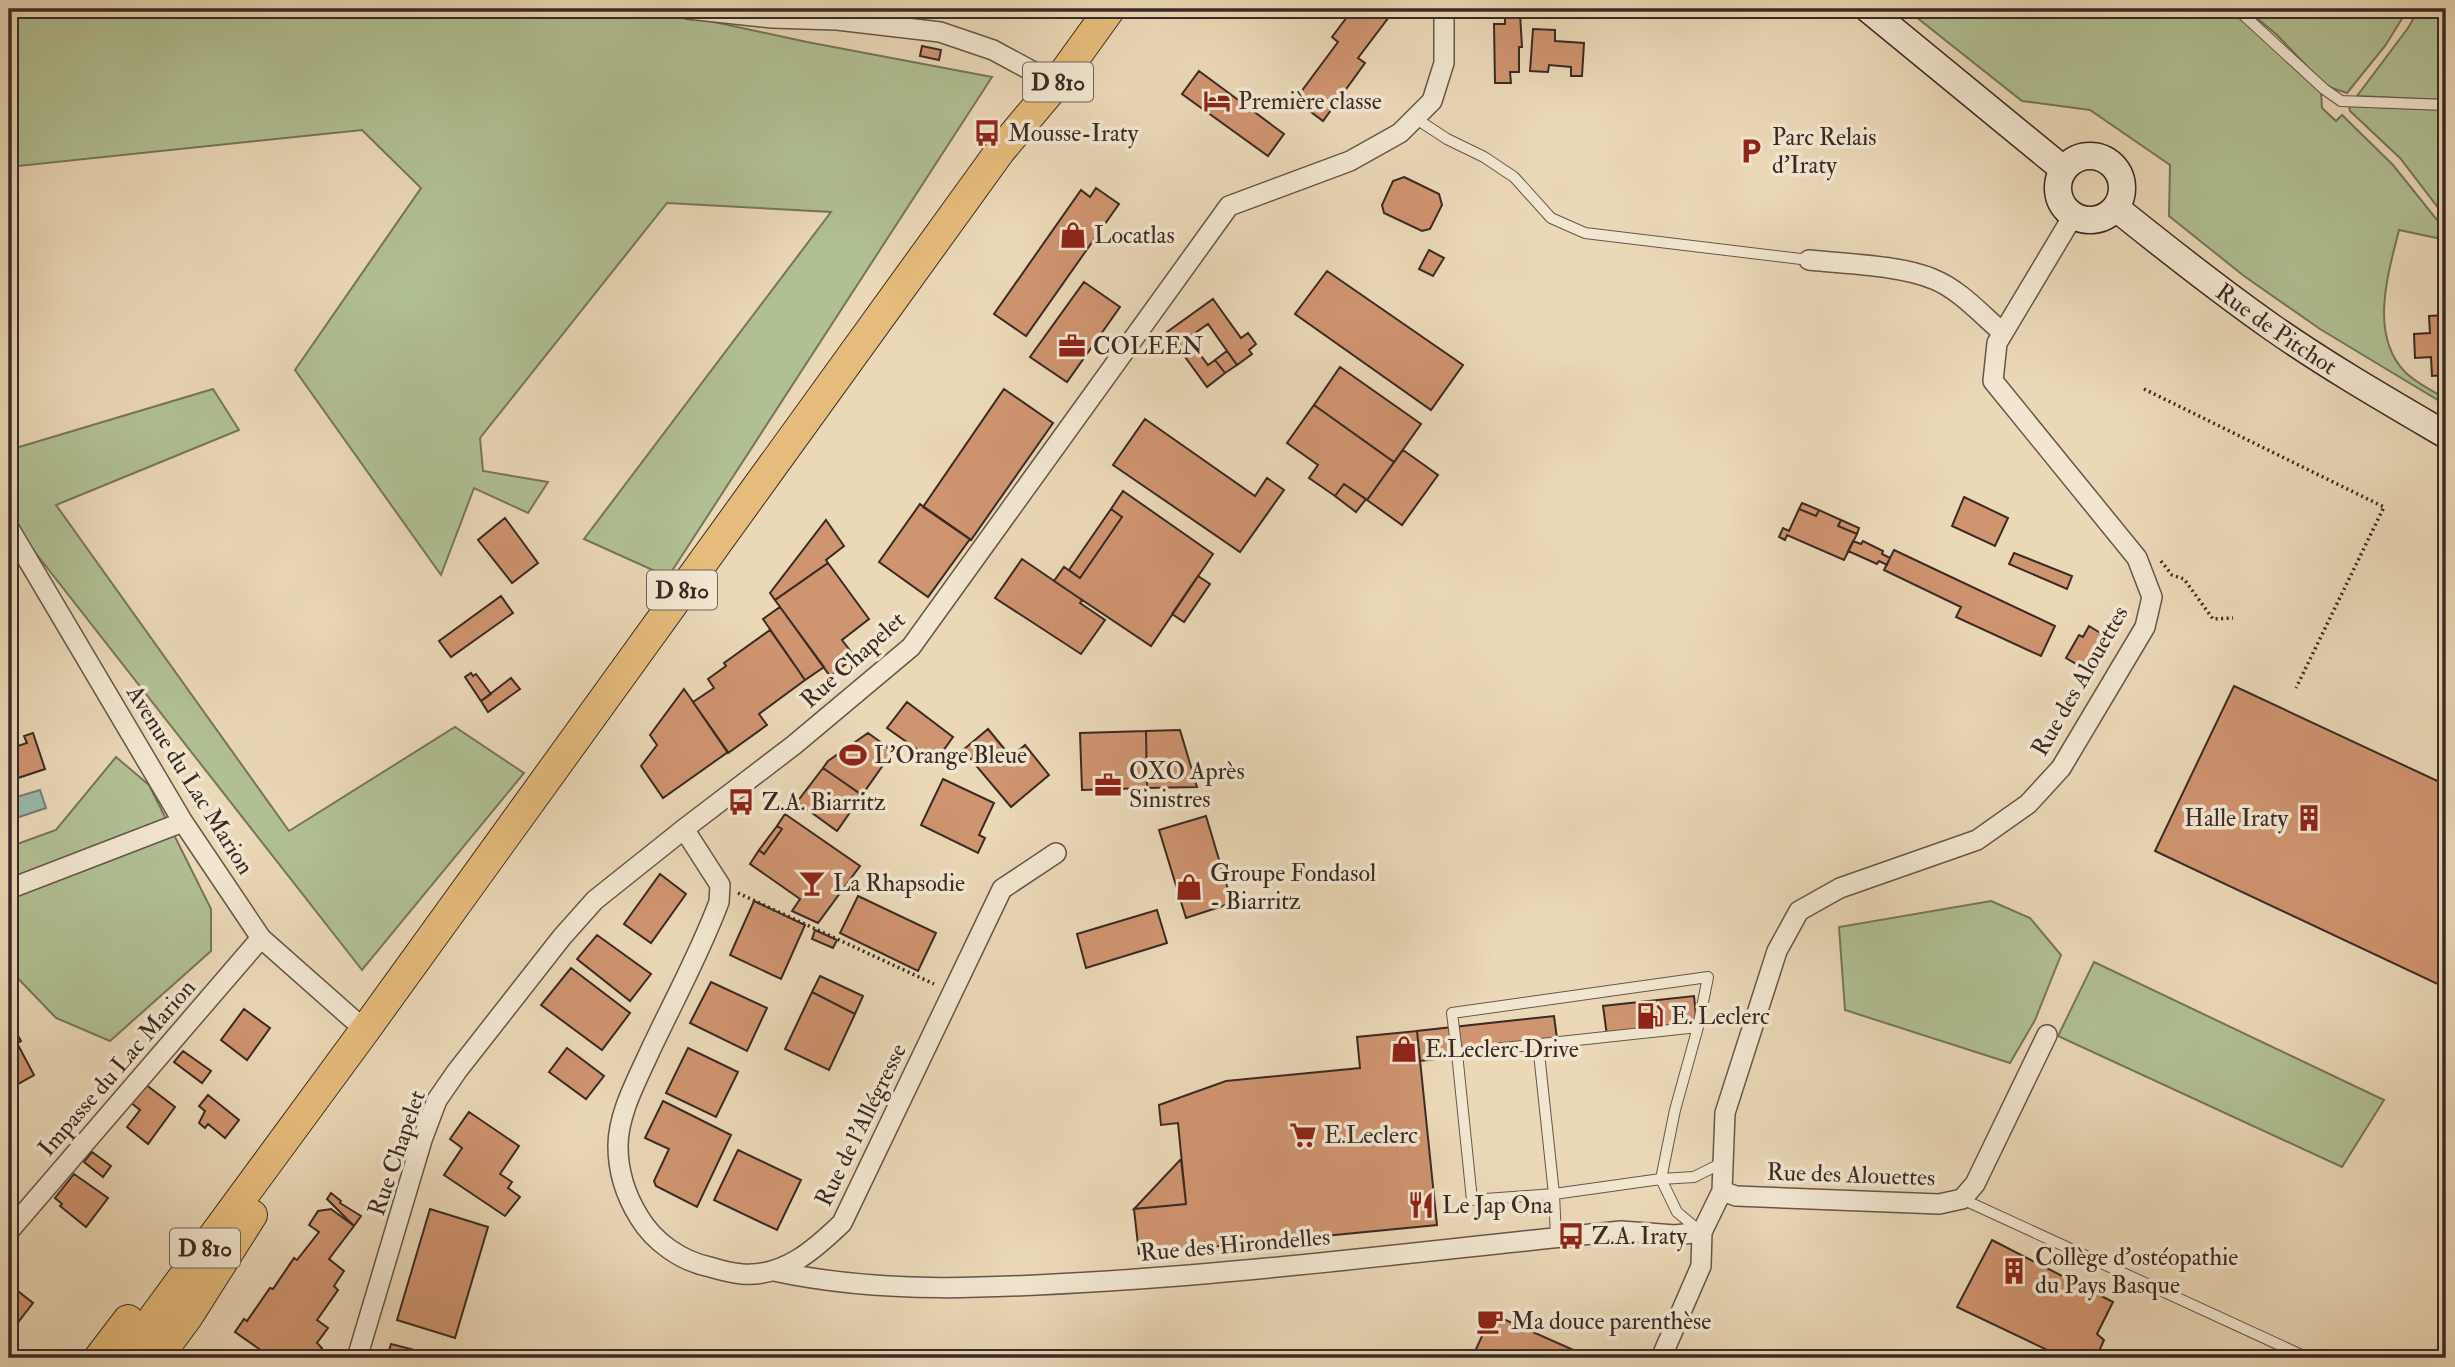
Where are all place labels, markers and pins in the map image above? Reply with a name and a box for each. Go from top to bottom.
hotel icon: Première classe [1202,86,1232,116]
place label: Première classe [1238,86,1382,117]
bus stop icon: Mousse-Iraty [972,118,1002,148]
place label: Mousse-Iraty [1008,118,1139,149]
place label: Parc Relais d’Iraty [1772,122,1877,181]
parking icon: Parc Relais d’Iraty [1736,136,1766,166]
shop icon: Locatlas [1058,220,1088,250]
place label: Locatlas [1094,220,1175,251]
office icon: COLEEN [1057,331,1087,361]
place label: COLEEN [1093,331,1204,362]
sports icon: L'Orange Bleue [838,740,868,770]
place label: L'Orange Bleue [874,740,1027,771]
place label: OXO Après Sinistres [1129,756,1245,815]
office icon: OXO Après Sinistres [1093,770,1123,800]
bus stop icon: Z.A. Biarritz [726,787,756,817]
place label: Z.A. Biarritz [762,787,886,818]
place label: Halle Iraty [2184,803,2288,834]
building icon: Halle Iraty [2294,803,2324,833]
place label: Groupe Fondasol - Biarritz [1210,858,1376,917]
bar icon: La Rhapsodie [797,868,827,898]
place label: La Rhapsodie [833,868,965,899]
shop icon: Groupe Fondasol - Biarritz [1174,872,1204,902]
fuel station icon: E. Leclerc [1635,1001,1665,1031]
place label: E. Leclerc [1671,1001,1770,1032]
shop icon: E.Leclerc Drive [1389,1034,1419,1064]
place label: E.Leclerc Drive [1425,1034,1579,1065]
supermarket icon: E.Leclerc [1288,1120,1318,1150]
place label: E.Leclerc [1324,1120,1418,1151]
restaurant icon: Le Jap Ona [1406,1190,1436,1220]
place label: Le Jap Ona [1442,1190,1554,1221]
bus stop icon: Z.A. Iraty [1556,1221,1586,1251]
place label: Z.A. Iraty [1592,1221,1688,1252]
place label: Collège d'ostéopathie du Pays Basque [2035,1242,2238,1301]
building icon: Collège d'ostéopathie du Pays Basque [1999,1256,2029,1286]
cafe icon: Ma douce parenthèse [1475,1306,1505,1336]
place label: Ma douce parenthèse [1511,1306,1711,1337]

